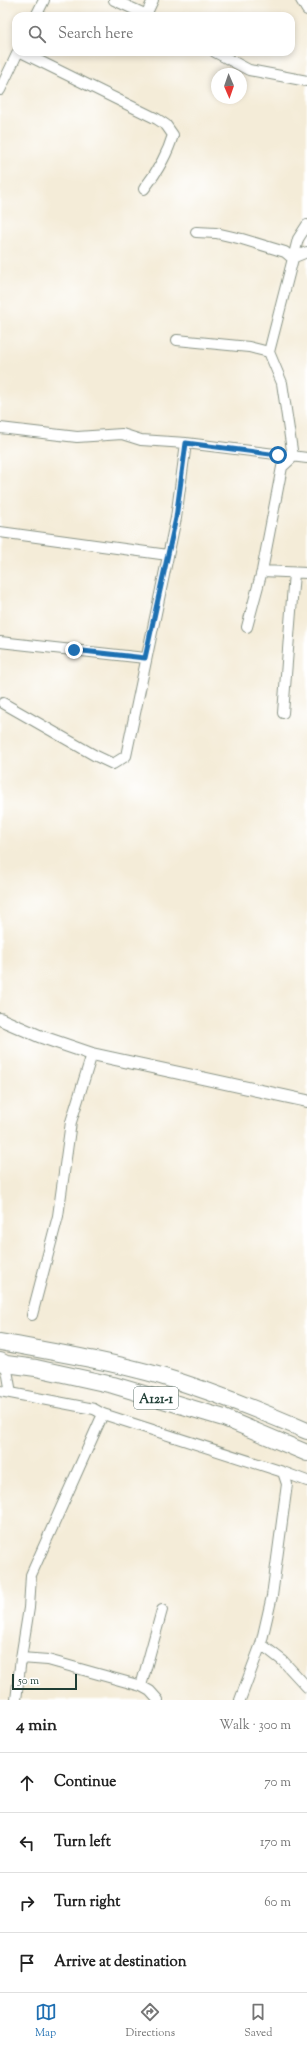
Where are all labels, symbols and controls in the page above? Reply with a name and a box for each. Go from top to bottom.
search box [12,12,295,56]
icon: search [26,23,48,45]
text: Search here [58,24,133,45]
north arrow [211,68,247,104]
route start [269,446,287,464]
route end [65,641,83,659]
road number: A121-1 [134,1387,178,1409]
scale bar [12,1672,77,1691]
text: 50 m [18,1673,39,1689]
text: 4 min [16,1714,57,1738]
text: Walk · 300 m [219,1717,291,1735]
icon: ahead [16,1772,38,1794]
text: Continue [54,1772,116,1793]
text: 70 m [264,1774,291,1792]
icon: left [16,1832,38,1854]
text: Turn left [54,1832,111,1853]
text: 170 m [260,1834,291,1852]
icon: right [16,1892,38,1914]
text: Turn right [54,1892,120,1913]
text: 60 m [264,1894,291,1912]
icon: arrive [16,1952,38,1974]
text: Arrive at destination [54,1952,187,1973]
tab: Map [35,2001,57,2041]
tab: Directions [126,2001,175,2041]
tab: Saved [244,2001,272,2041]

